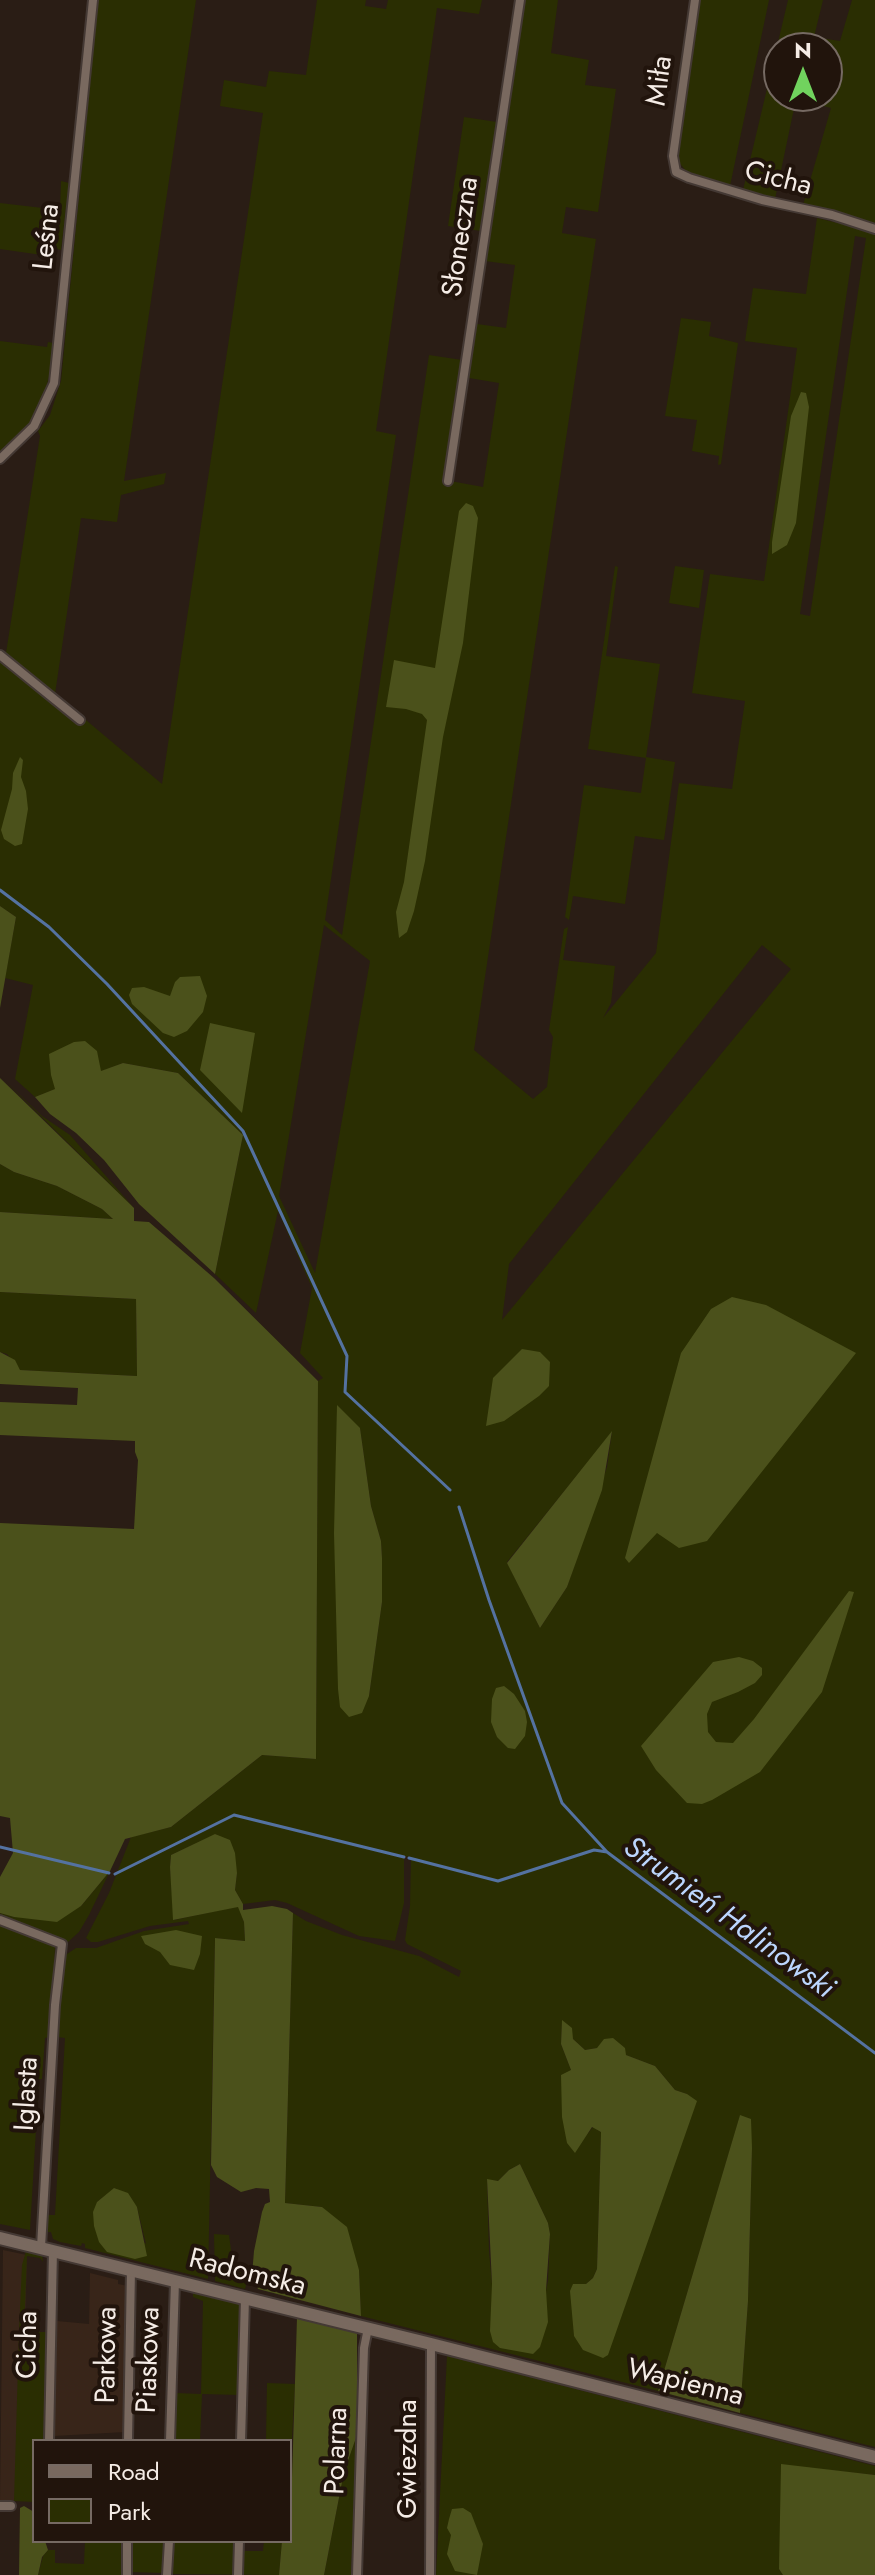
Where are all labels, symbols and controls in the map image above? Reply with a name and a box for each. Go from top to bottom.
north arrow [763,32,843,112]
text: N [794,34,812,66]
street label: Miła [641,54,681,108]
street label: Cicha [741,155,815,205]
street label: Słoneczna [437,175,487,299]
street label: Leśna [28,202,68,272]
water label: Strumień Halinowski [615,1830,841,2008]
street label: Iglasta [9,2056,47,2132]
street label: Radomska [185,2243,309,2305]
street label: Parkowa [90,2306,126,2404]
street label: Piaskowa [131,2306,169,2414]
street label: Cicha [12,2311,46,2379]
street label: Wapienna [623,2353,747,2415]
street label: Gwiezdna [392,2399,426,2519]
street label: Polarna [320,2407,356,2495]
legend [32,2439,292,2543]
text: Road [108,2454,160,2489]
text: Park [108,2494,151,2529]

